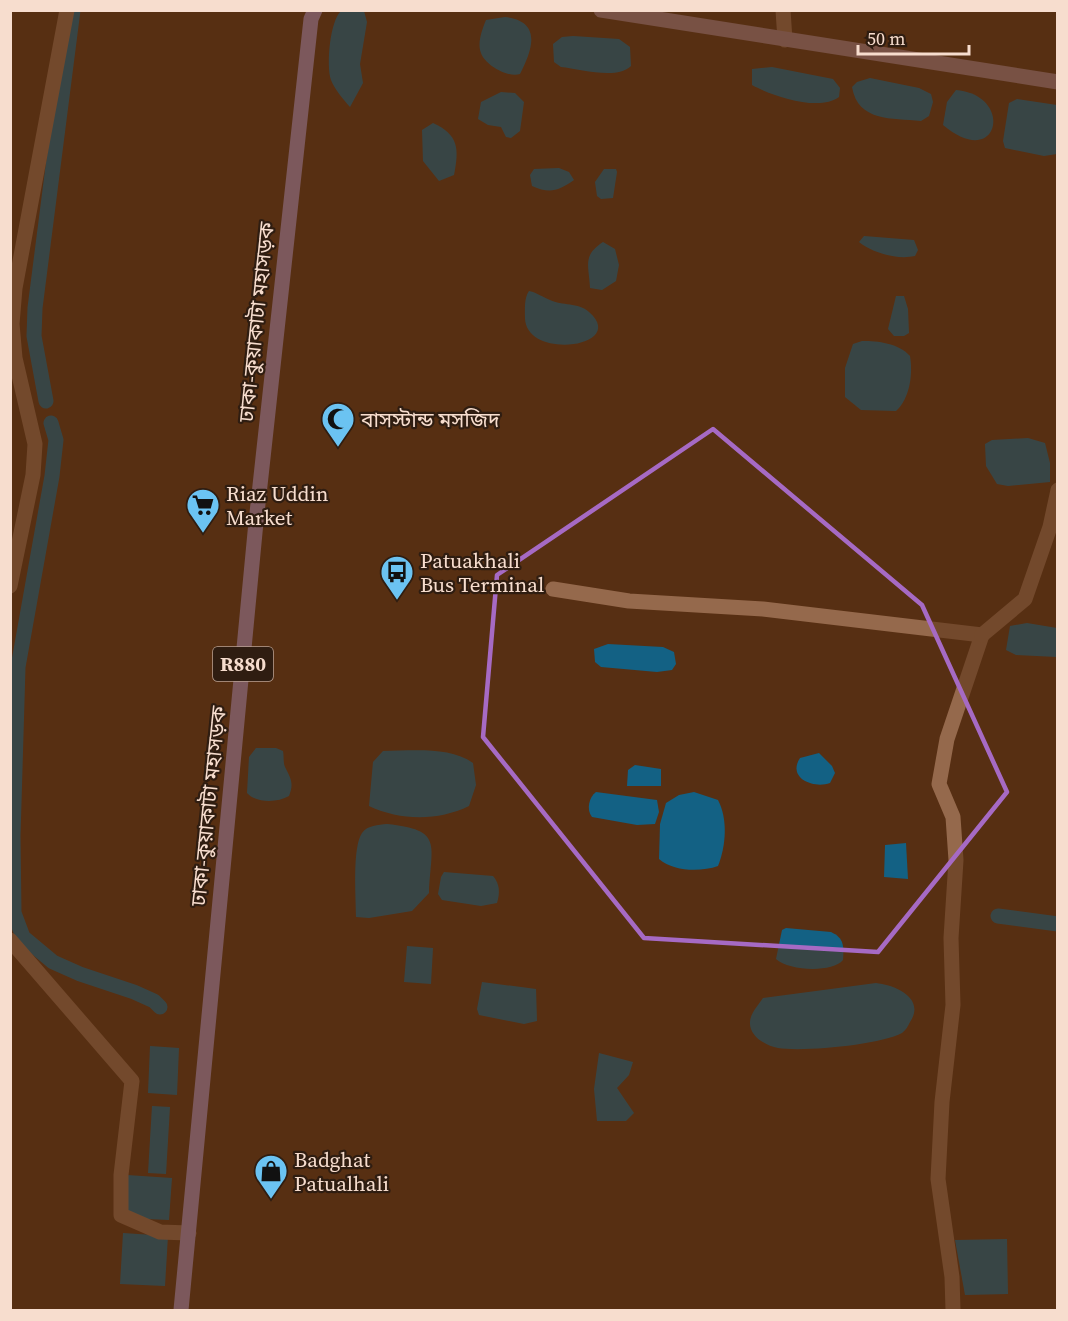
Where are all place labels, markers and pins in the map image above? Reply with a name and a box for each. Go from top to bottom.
mosque icon: বাসস্টান্ড মসজিদ [320,401,356,448]
place label: বাসস্টান্ড মসজিদ [360,405,500,434]
place label: Riaz Uddin Market [226,479,329,532]
supermarket icon: Riaz Uddin Market [185,487,221,534]
place label: Patuakhali Bus Terminal [420,546,544,599]
bus stop icon: Patuakhali Bus Terminal [379,554,415,601]
place label: Badghat Patualhali [294,1145,389,1198]
shop icon: Badghat Patualhali [253,1153,289,1200]

